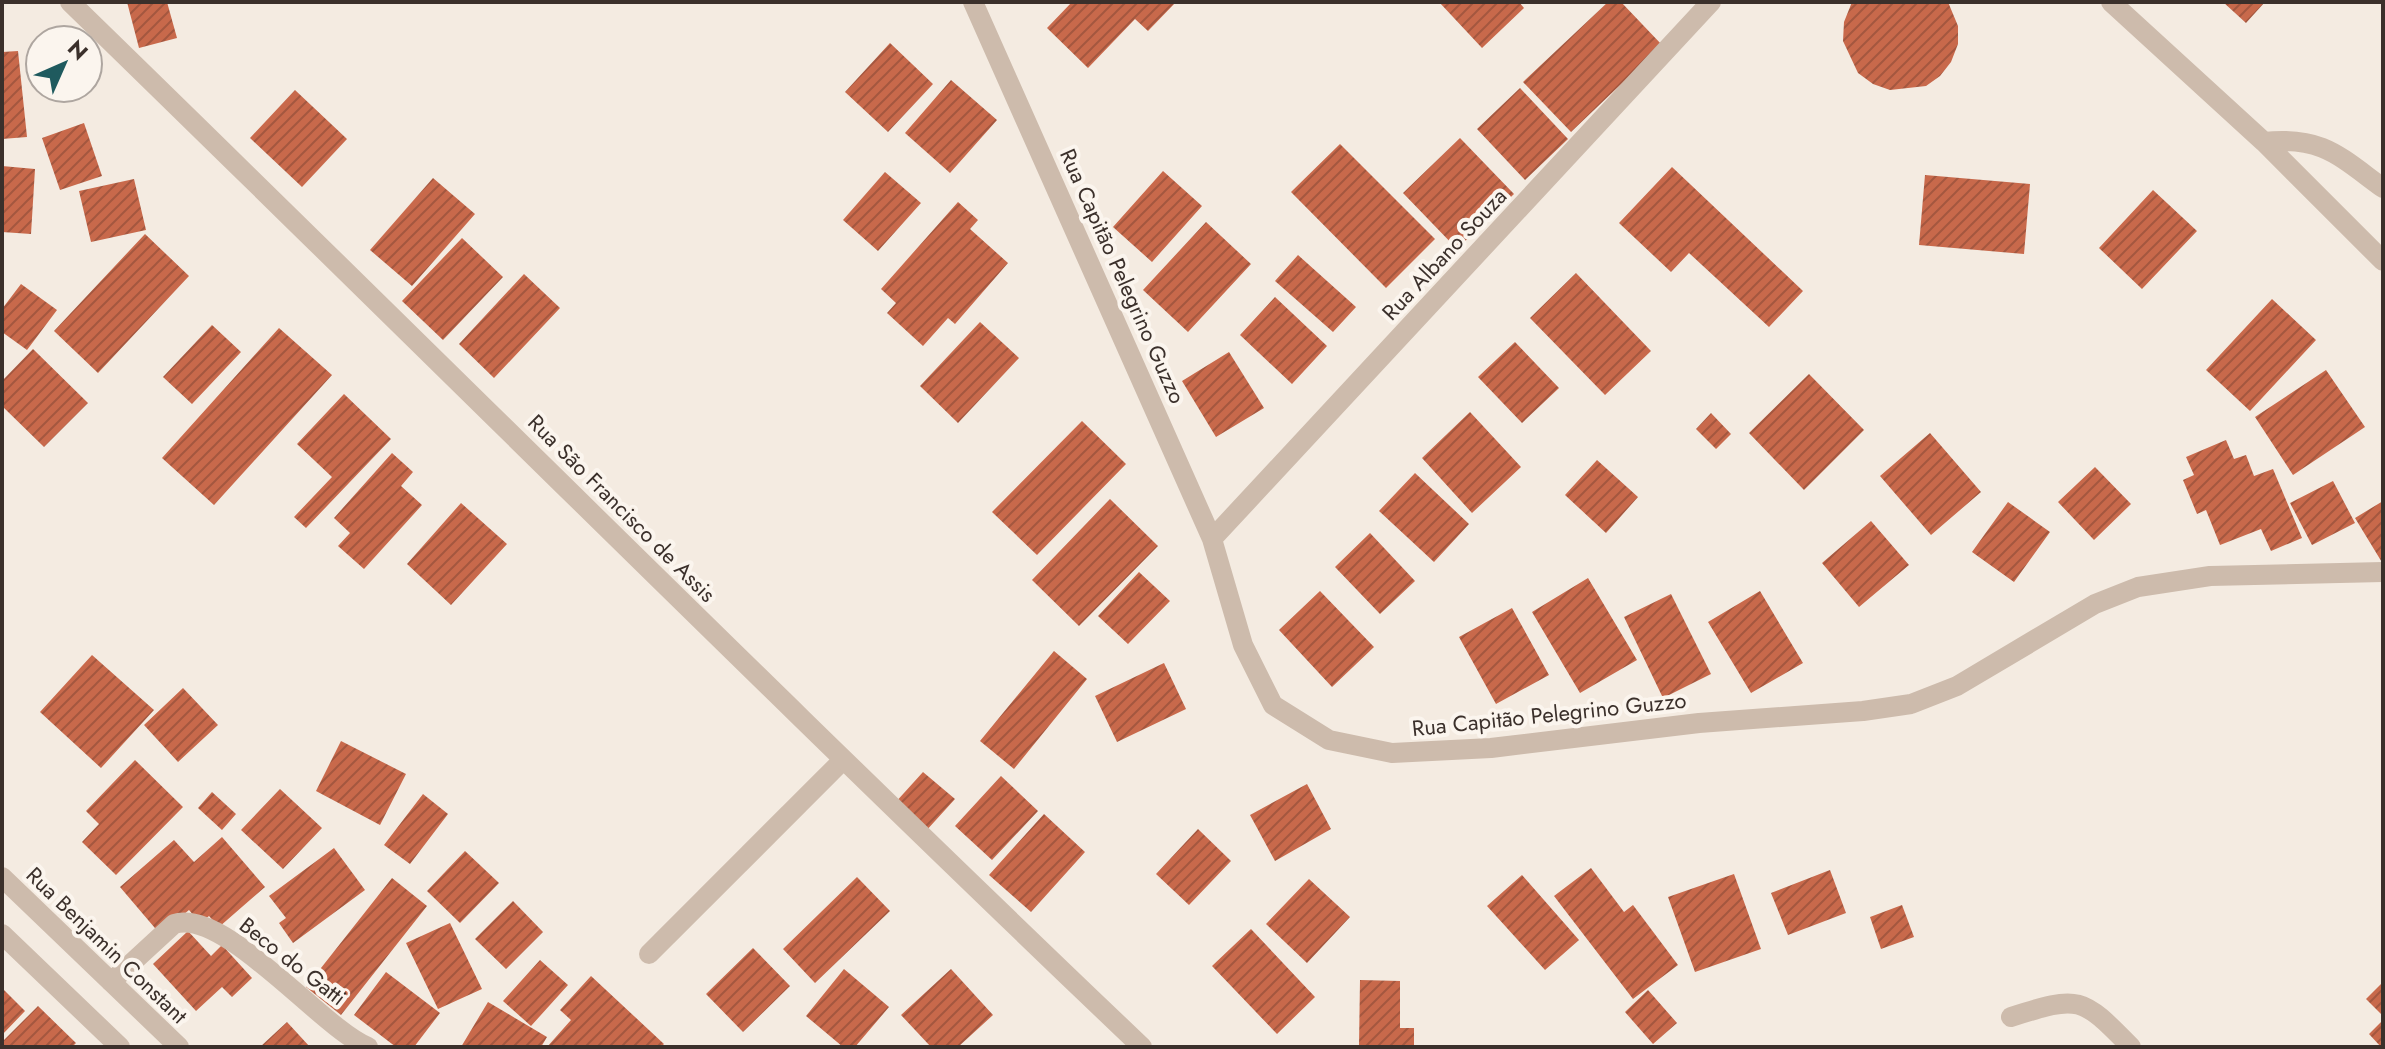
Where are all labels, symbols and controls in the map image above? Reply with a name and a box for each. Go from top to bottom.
north arrow [24,24,104,104]
text: N [61,32,96,67]
street label: Rua Capitão Pelegrino Guzzo [1052,144,1194,408]
street label: Rua Albano Souza [1374,181,1514,327]
street label: Rua São Francisco de Assis [521,407,723,609]
street label: Rua Capitão Pelegrino Guzzo [1410,684,1688,744]
street label: Rua Benjamin Constant [19,859,195,1031]
street label: Beco do Gatti [233,909,353,1013]

